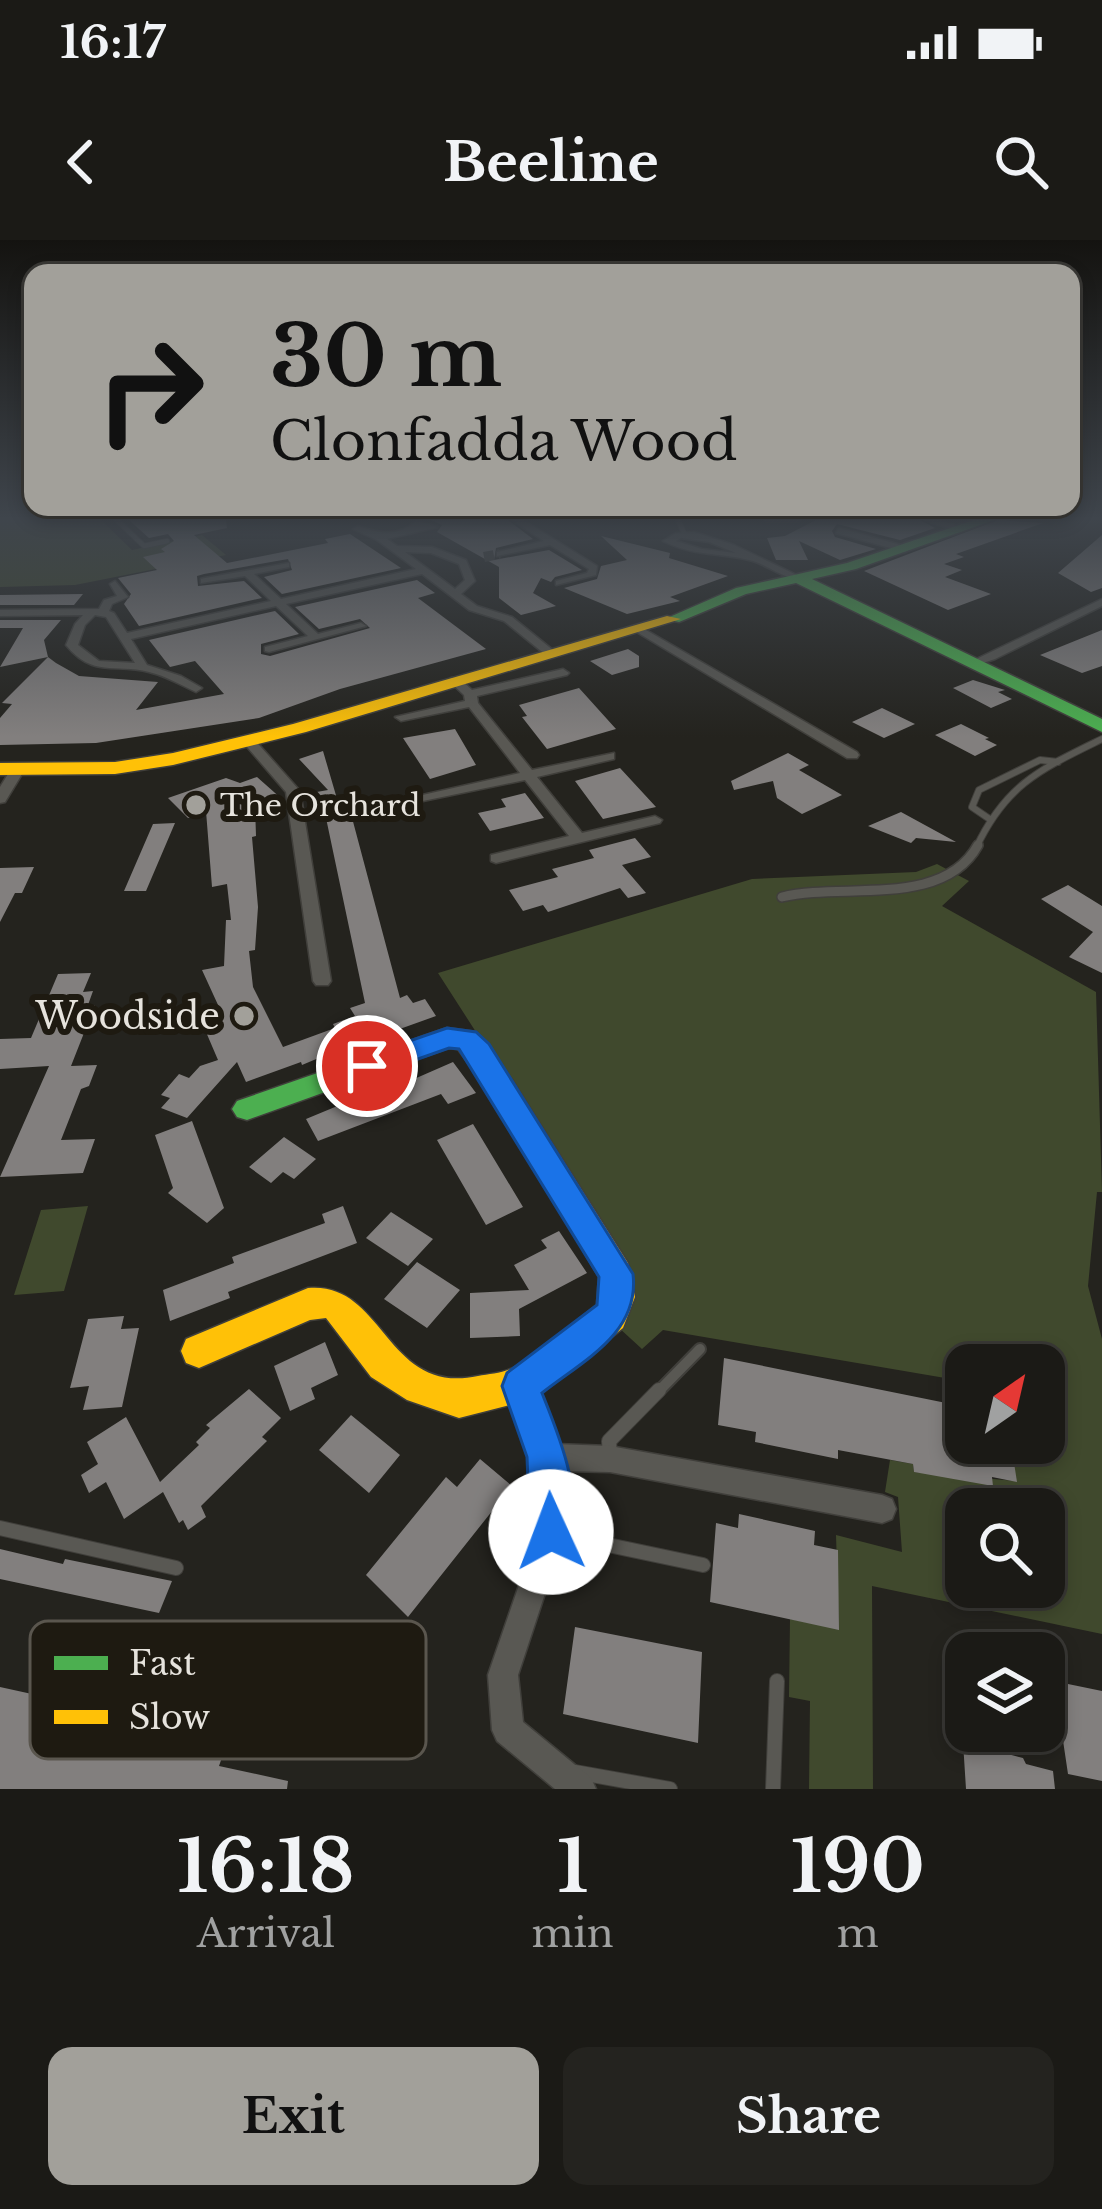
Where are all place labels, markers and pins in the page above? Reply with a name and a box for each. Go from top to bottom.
place label: The Orchard [220,787,421,824]
marker: The Orchard [183,792,209,818]
place label: Woodside [35,994,220,1039]
marker: Woodside [231,1003,257,1029]
pin [316,1015,418,1117]

